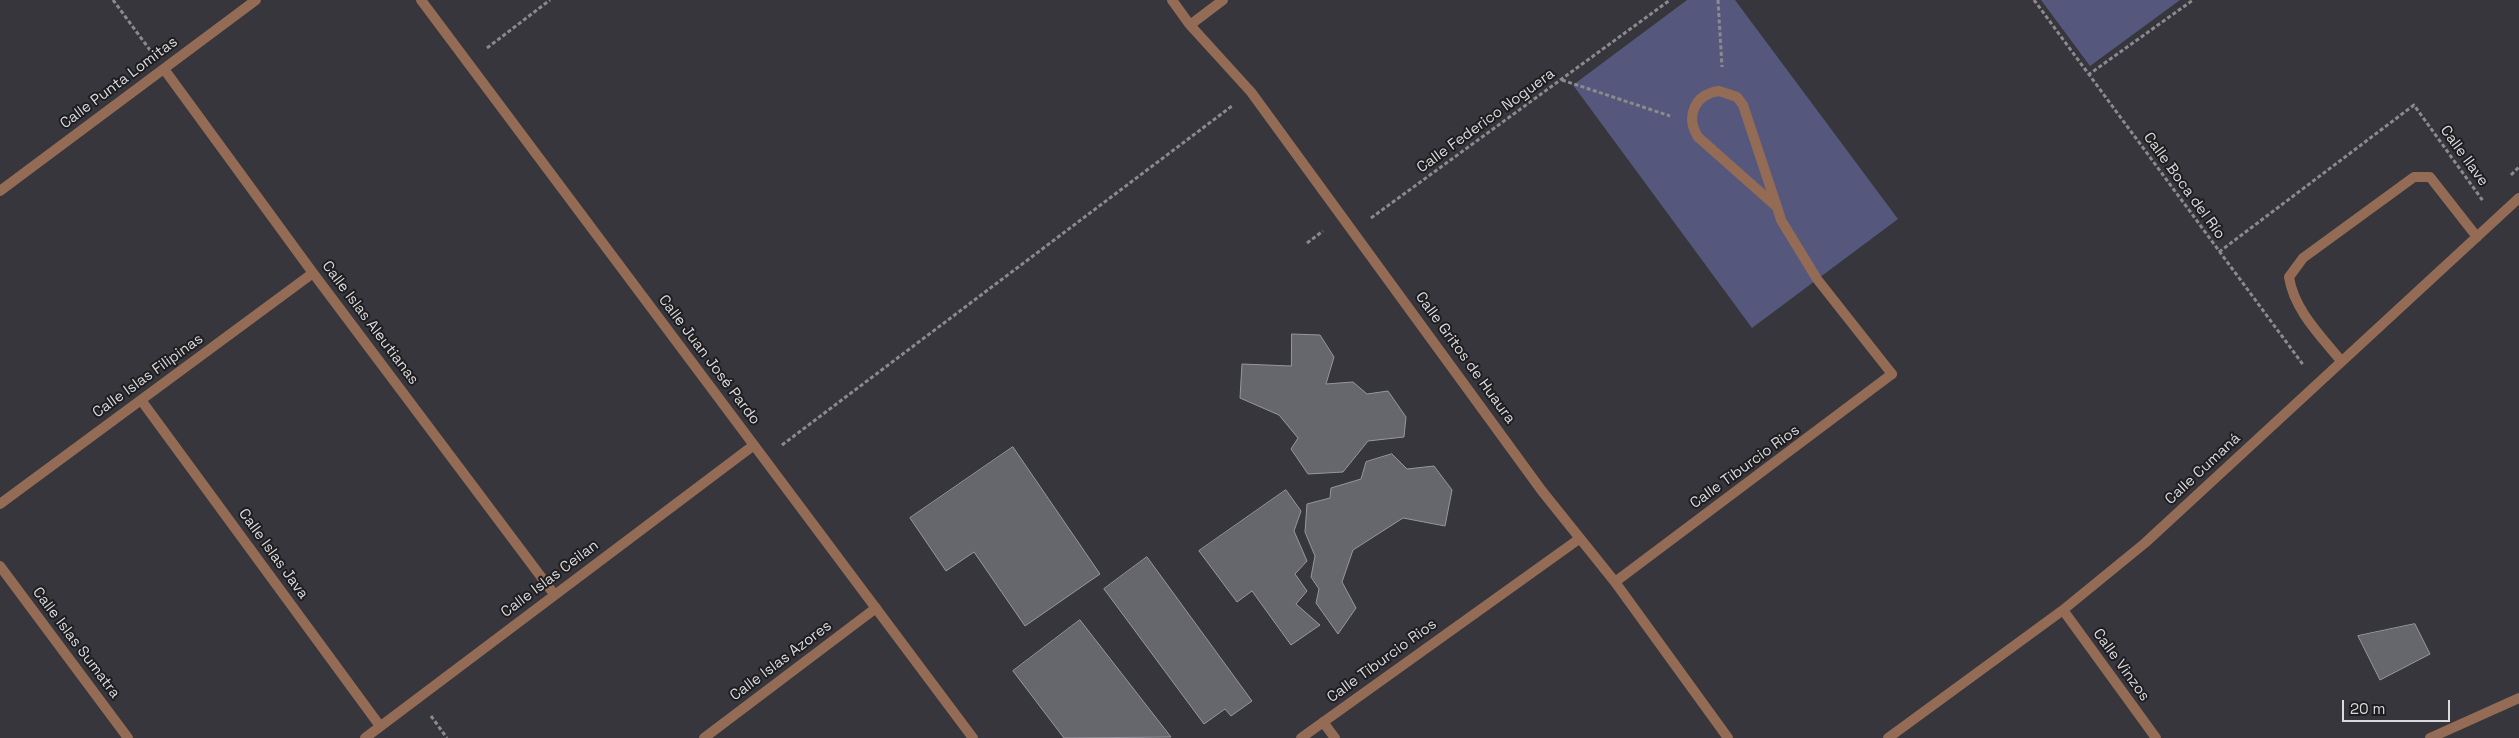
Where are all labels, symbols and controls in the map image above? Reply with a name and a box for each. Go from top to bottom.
street label: Calle Punta Lomitas [57,33,181,133]
street label: Calle Federico Noguera [1414,65,1558,177]
street label: Calle Ilave [2436,122,2492,190]
street label: Calle Boca del Río [2139,129,2229,243]
street label: Calle Islas Aleutianas [318,258,422,388]
street label: Calle Gritos de Huaura [1411,289,1519,427]
street label: Calle Juan José Pardo [654,292,764,428]
street label: Calle Islas Filipinas [89,330,207,422]
street label: Calle Tiburcio Rios [1687,421,1803,513]
street label: Calle Cumaná [2162,430,2244,508]
street label: Calle Islas Java [234,505,312,603]
street label: Calle Islas Ceilan [498,536,602,622]
street label: Calle Islas Sumatra [28,584,124,702]
street label: Calle Tiburcio Rios [1324,615,1440,707]
street label: Calle Islas Azores [727,617,835,705]
street label: Calle Vinzos [2089,625,2153,705]
scale bar [2344,690,2452,722]
text: 20 m [2350,699,2385,718]

